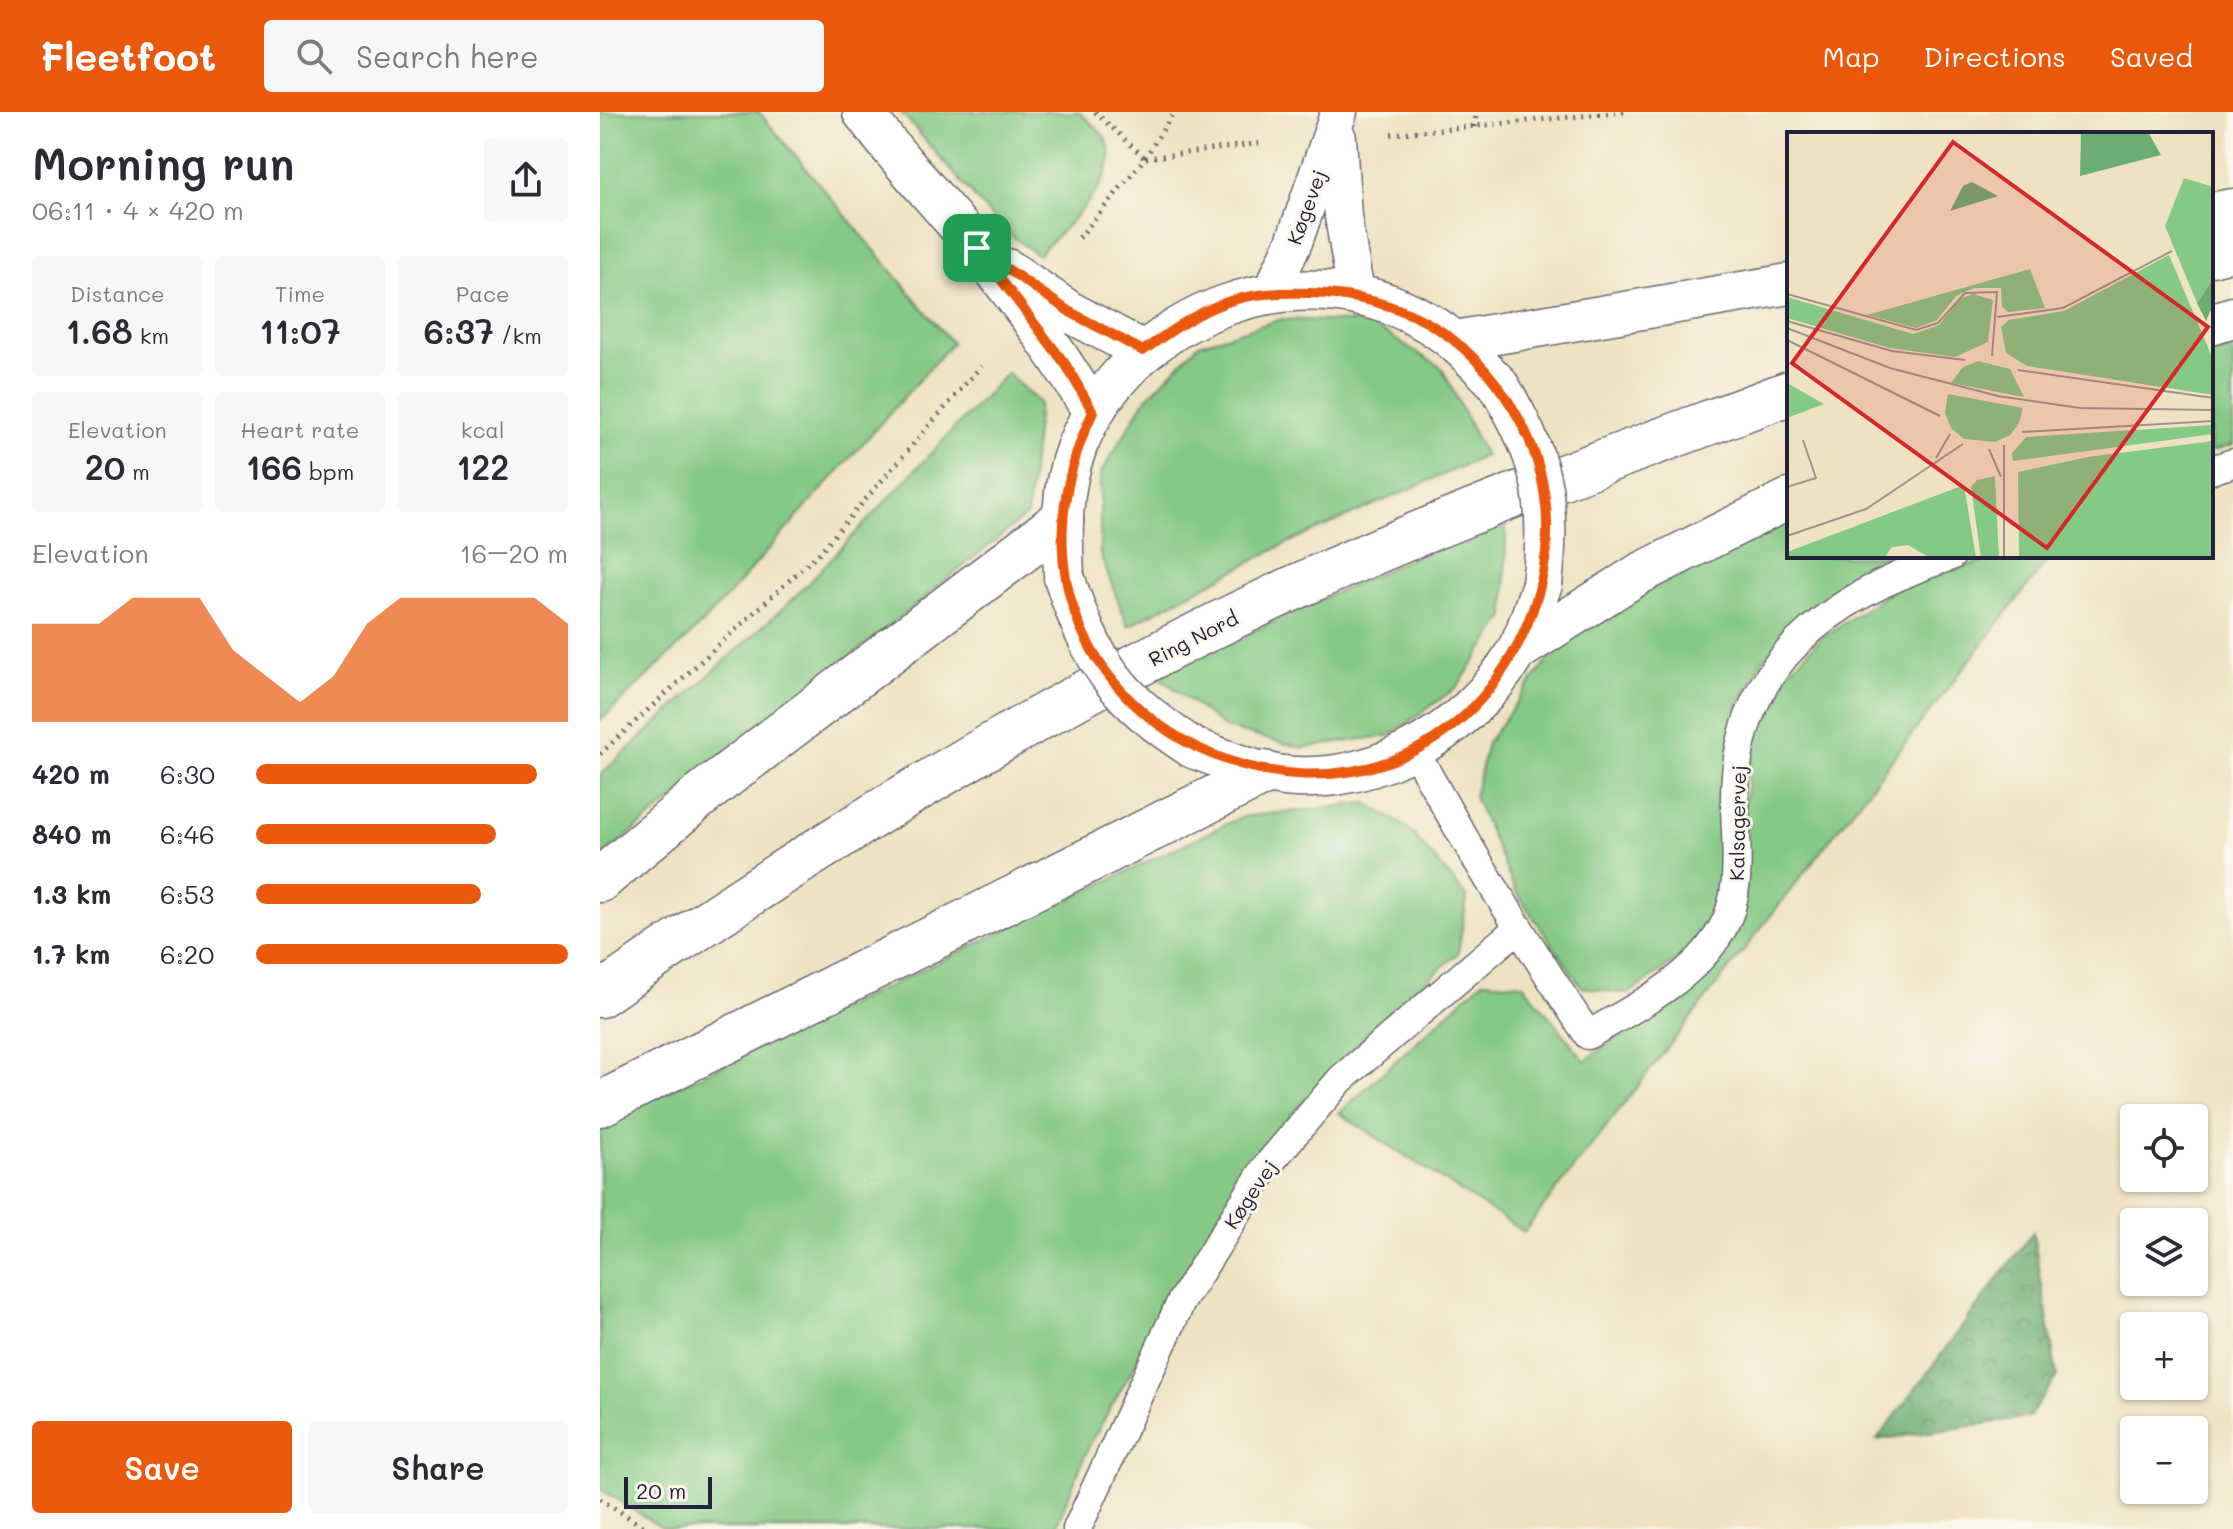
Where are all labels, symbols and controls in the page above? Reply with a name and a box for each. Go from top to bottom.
search box [264,20,824,92]
text: Fleetfoot [40,31,216,81]
icon: search [292,34,336,78]
text: Search here [356,36,539,76]
text: Map [1823,38,1880,74]
text: Directions [1924,38,2066,74]
text: Saved [2110,38,2193,74]
inset map [1787,132,2213,558]
text: Morning run [32,134,295,191]
button: share [484,138,568,222]
street label: Køgevej [1280,166,1332,248]
text: 06:11 · 4 × 420 m [32,193,244,227]
pin [943,214,1011,282]
icon: arrive [955,226,999,270]
text: Distance [70,279,165,308]
text: Time [275,279,325,308]
text: Pace [456,279,510,308]
text: 1.68 [66,308,133,353]
text: 11:07 [259,308,341,353]
text: 6:37 [424,308,494,353]
text: km [133,321,169,350]
text: /km [494,321,542,350]
text: Elevation [68,415,167,444]
text: Heart rate [241,415,359,444]
text: kcal [461,415,505,444]
text: 20 [85,444,125,489]
text: 166 [246,444,302,489]
text: 122 [456,444,509,489]
text: m [125,457,150,486]
text: bpm [302,457,354,486]
text: Elevation [32,536,149,570]
text: 16–20 m [460,536,568,570]
street label: Ring Nord [1144,604,1242,672]
text: 420 m [32,757,110,791]
text: 6:30 [160,757,215,791]
street label: Kalsagervej [1723,765,1751,881]
text: 840 m [32,817,111,851]
text: 6:46 [160,817,215,851]
text: 1.3 km [32,877,111,911]
text: 6:53 [160,877,214,911]
text: 1.7 km [32,937,110,971]
text: 6:20 [160,937,214,971]
map controls [2120,1104,2208,1504]
button: locate [2120,1104,2208,1192]
street label: Køgevej [1217,1154,1283,1234]
button: layers [2120,1208,2208,1296]
button: + [2120,1312,2208,1400]
button: − [2120,1416,2208,1504]
button: Save [32,1421,292,1513]
button: Share [308,1421,568,1513]
scale bar [624,1473,712,1509]
text: 20 m [636,1476,686,1505]

